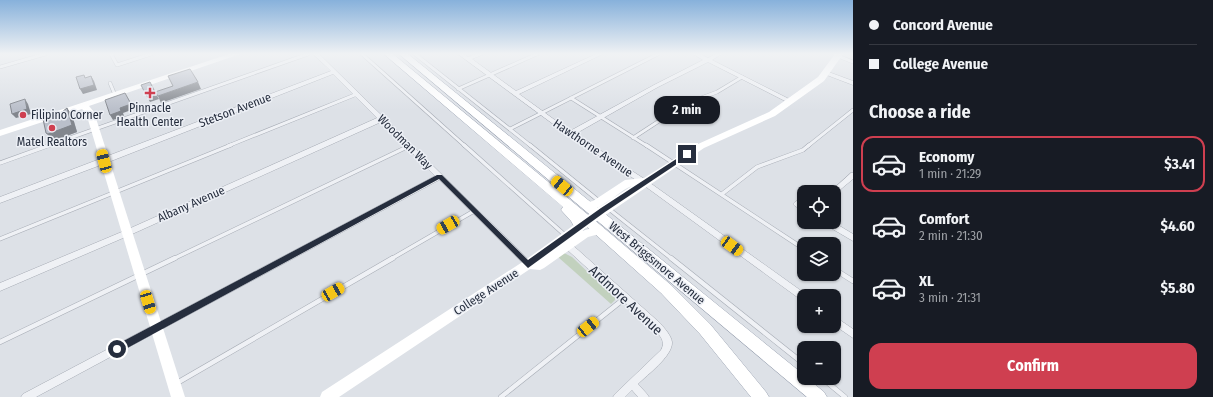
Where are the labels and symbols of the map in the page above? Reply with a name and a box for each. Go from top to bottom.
marker: Pinnacle Health Center [144,87,156,99]
street label: Stetson Avenue [197,90,273,130]
callout: 2 min [654,96,720,124]
place label: Pinnacle Health Center [116,101,184,129]
place label: Filipino Corner [31,108,104,122]
marker: Filipino Corner [18,110,28,120]
street label: Woodman Way [375,112,436,173]
street label: Hawthorne Avenue [551,116,635,180]
marker: Matel Realtors [47,123,57,133]
place label: Matel Realtors [17,135,87,149]
route end [678,145,696,163]
car [95,148,113,174]
car [549,174,575,198]
street label: Albany Avenue [155,183,227,225]
car [435,214,461,236]
street label: West Briggsmore Avenue [606,219,708,307]
car [719,234,745,258]
street label: Ardmore Avenue [585,262,666,339]
street label: College Avenue [451,266,521,318]
car [320,281,346,303]
car [139,289,157,315]
car [575,315,601,339]
route start [108,340,126,358]

